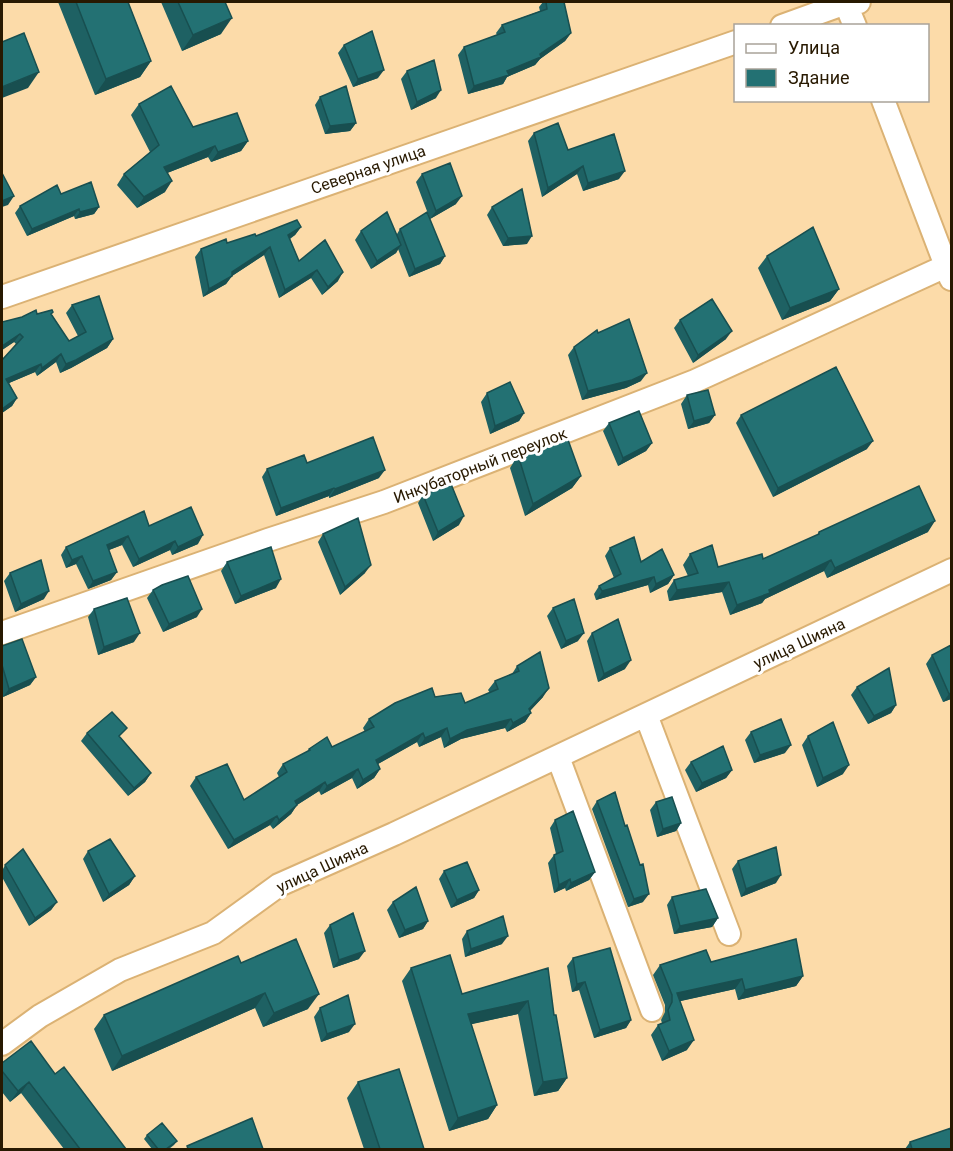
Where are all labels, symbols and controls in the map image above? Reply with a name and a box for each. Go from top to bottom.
legend [734,24,929,102]
text: Улица [788,37,840,58]
text: Здание [788,67,850,88]
street label: Северная улица [308,141,428,198]
street label: Инкубаторный переулок [391,424,570,507]
street label: улица Шияна [750,614,848,673]
street label: улица Шияна [273,838,371,897]

